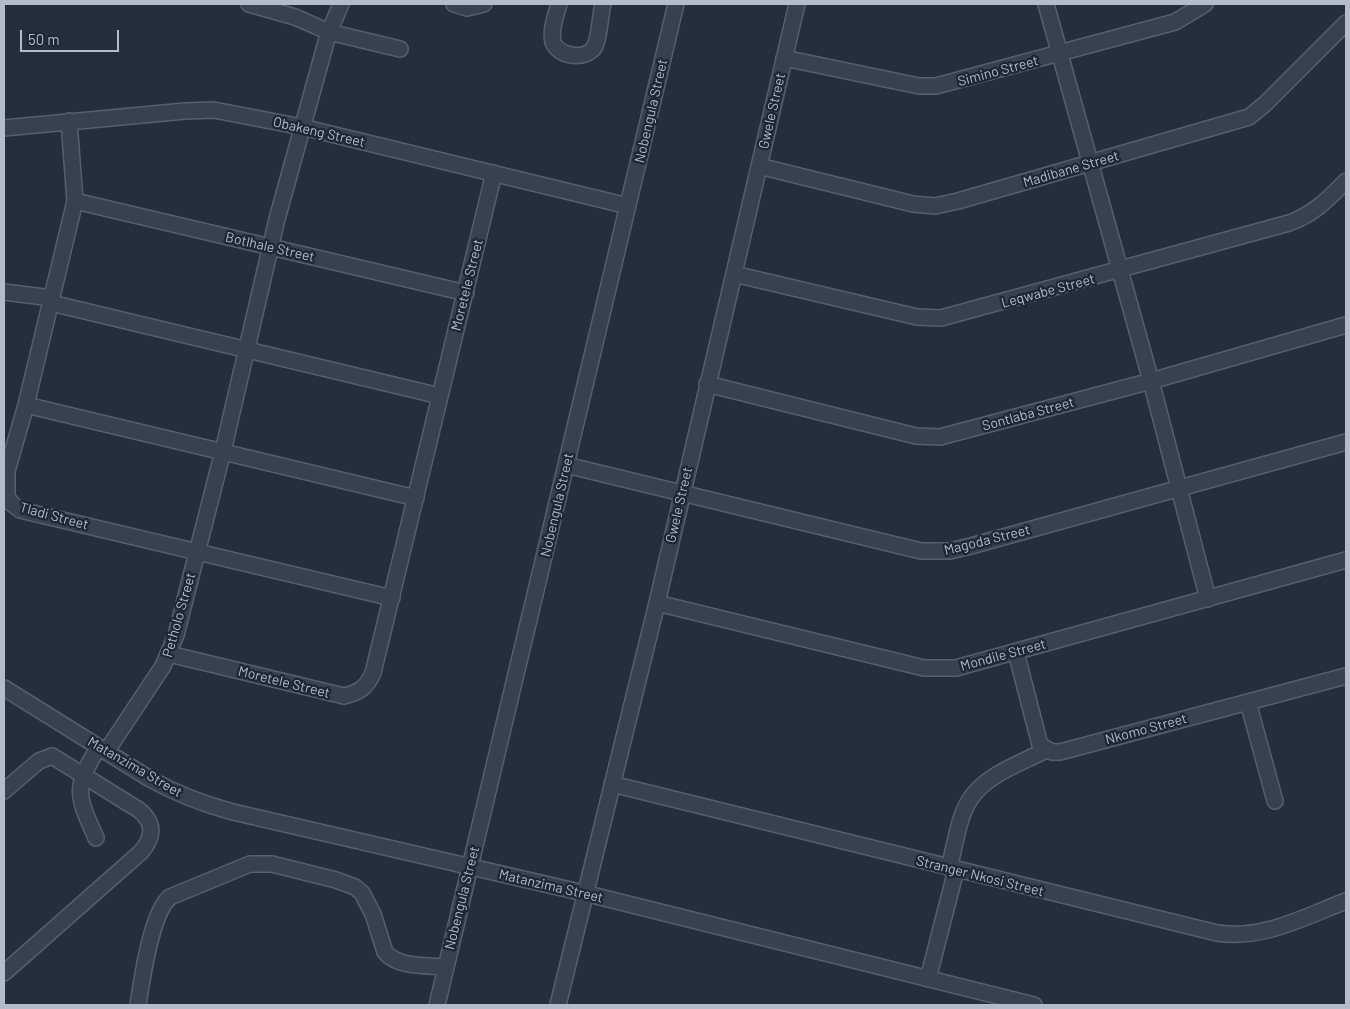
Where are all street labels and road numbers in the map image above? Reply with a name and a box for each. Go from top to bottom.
street label: Simino Street [956,52,1040,90]
street label: Nobengula Street [631,57,671,165]
street label: Gwele Street [755,71,789,151]
street label: Obakeng Street [271,113,367,151]
street label: Madibane Street [1021,147,1121,191]
street label: Botlhale Street [224,229,316,265]
street label: Moretele Street [447,237,487,333]
street label: Leqwabe Street [999,270,1097,312]
street label: Sontlaba Street [980,394,1076,434]
street label: Nobengula Street [537,451,577,559]
street label: Gwele Street [662,465,696,545]
street label: Tladi Street [18,499,90,533]
street label: Magoda Street [942,521,1032,559]
street label: Petholo Street [159,571,199,659]
street label: Mondile Street [958,635,1048,675]
street label: Moretele Street [236,662,332,702]
street label: Nkomo Street [1103,710,1189,748]
street label: Matanzima Street [85,733,185,801]
street label: Nobengula Street [441,845,483,951]
street label: Stranger Nkosi Street [914,852,1046,900]
street label: Matanzima Street [497,866,605,906]

